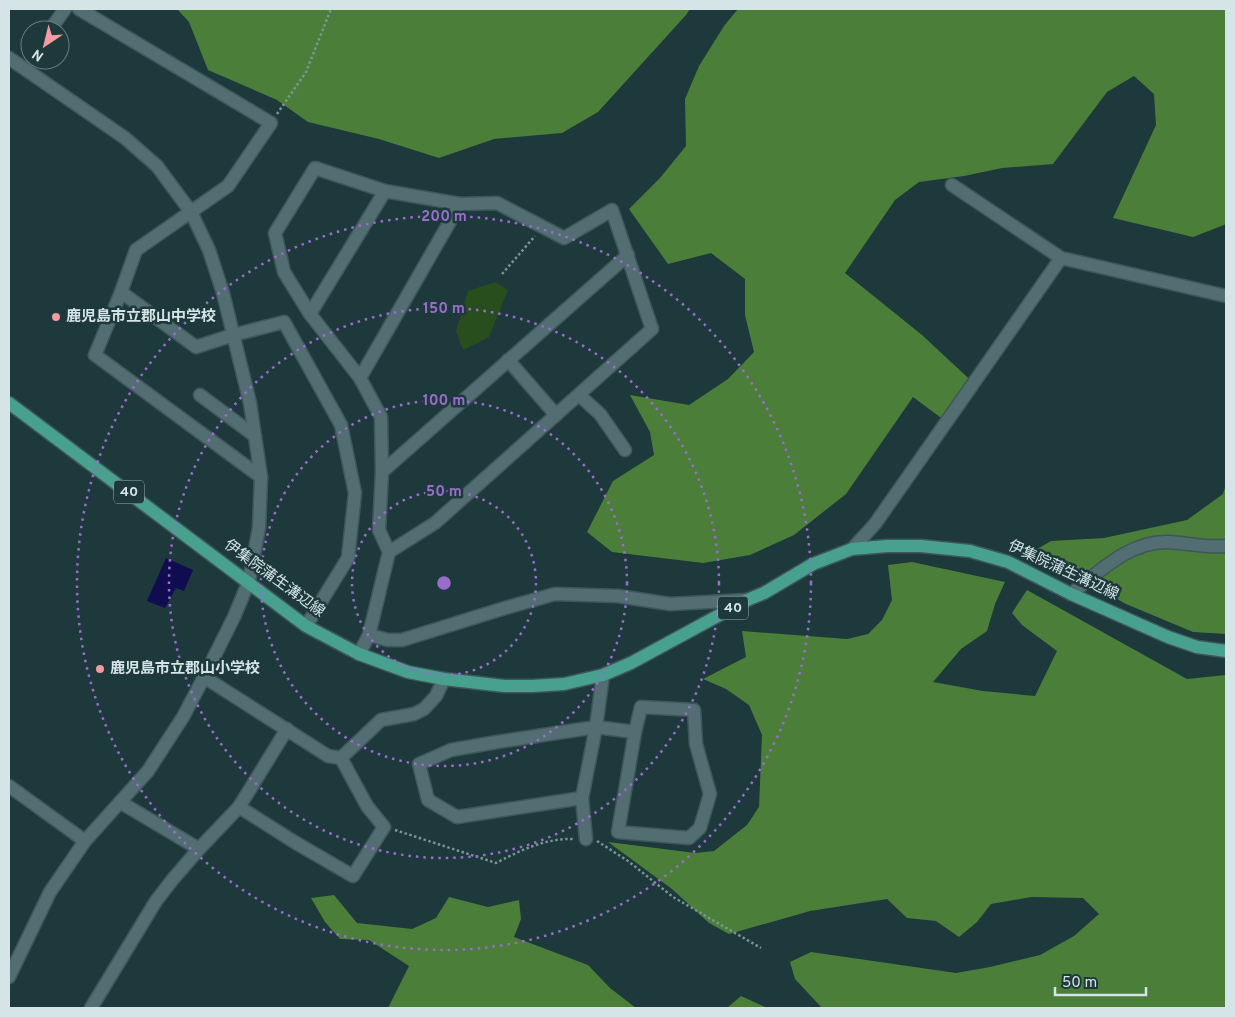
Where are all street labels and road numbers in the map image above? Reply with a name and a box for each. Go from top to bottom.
road number: 40 [114,481,144,504]
street label: 伊集院蒲生溝辺線 [220,536,328,622]
street label: 伊集院蒲生溝辺線 [1005,537,1121,605]
road number: 40 [718,596,748,620]

